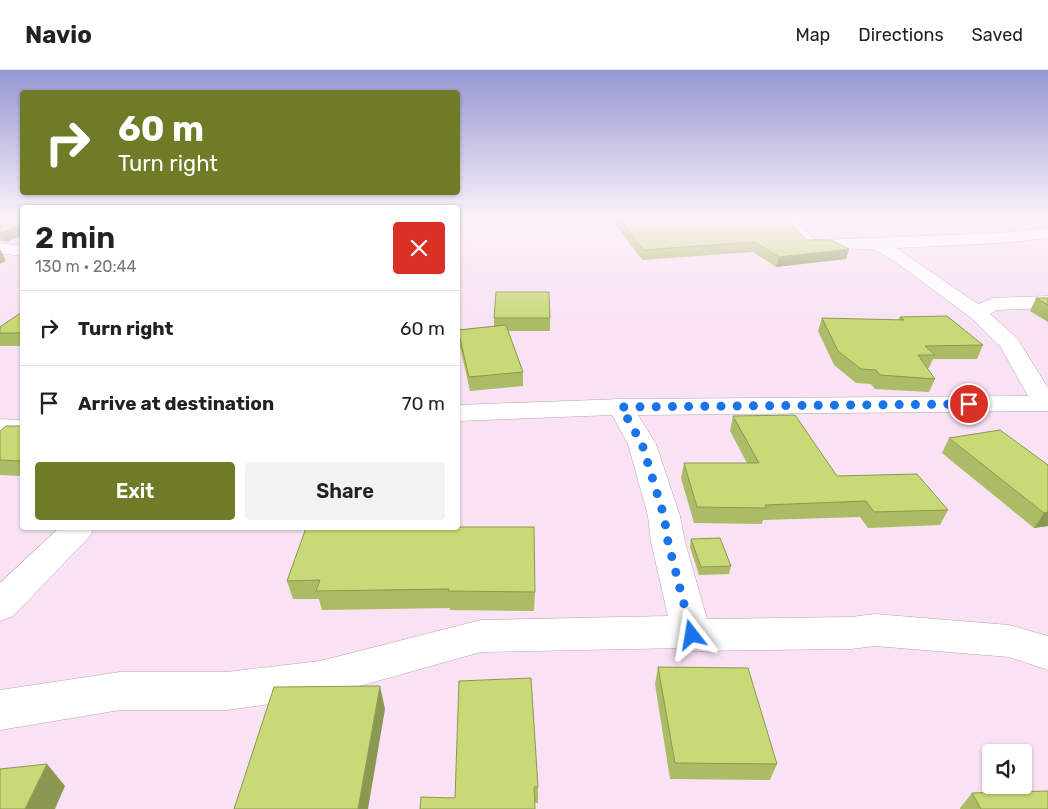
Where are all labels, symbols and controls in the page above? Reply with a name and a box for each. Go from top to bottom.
text: Navio [25,21,92,49]
text: Map [795,24,830,46]
text: Directions [858,24,944,46]
text: Saved [972,24,1023,46]
text: 60 m [118,108,204,150]
icon: right [35,110,100,175]
text: Turn right [118,150,218,177]
text: 2 min [35,220,115,256]
button: close [393,222,445,274]
text: 130 m · 20:44 [35,257,136,276]
icon: right [35,314,63,342]
text: Turn right [78,317,173,340]
text: 60 m [400,317,445,340]
pin [948,383,990,425]
icon: arrive [35,389,63,417]
icon: arrive [955,390,983,418]
text: Arrive at destination [78,392,274,415]
text: 70 m [402,392,445,415]
button: Exit [35,462,235,520]
button: Share [245,462,445,520]
position arrow [665,608,717,660]
map controls [982,744,1032,794]
button: sound [982,744,1032,794]

